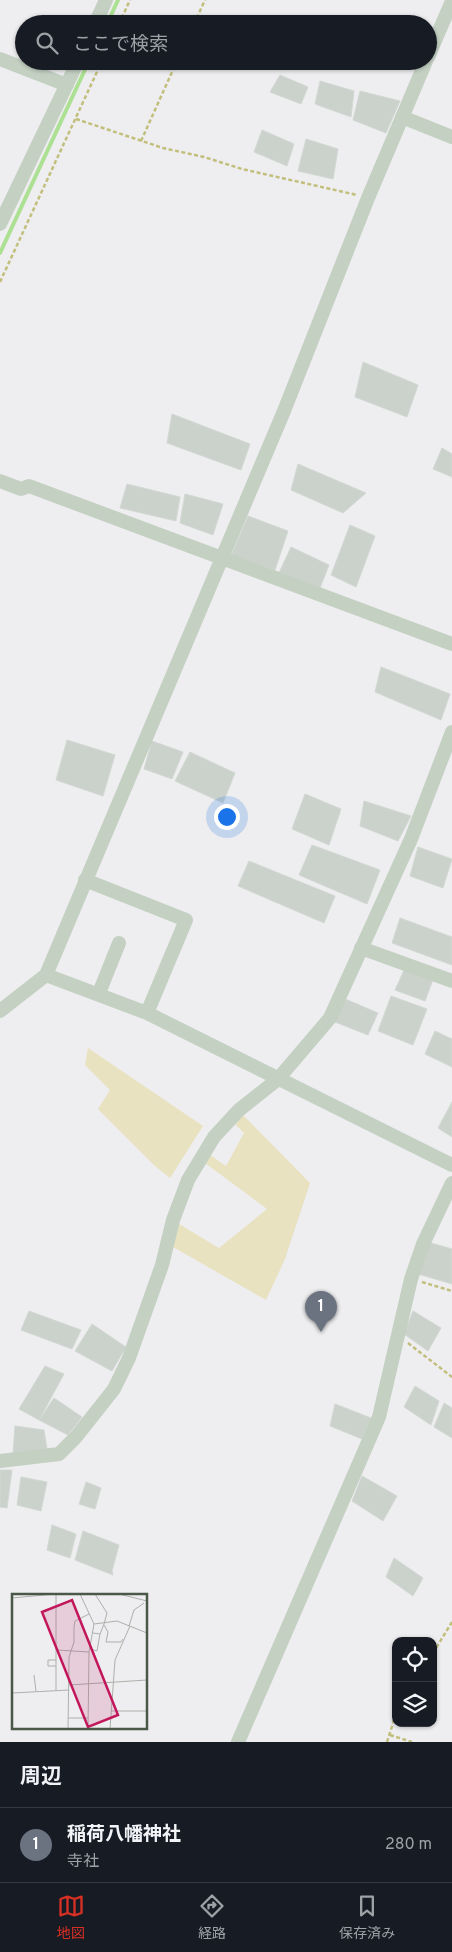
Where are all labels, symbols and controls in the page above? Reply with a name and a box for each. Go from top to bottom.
search box [15,15,437,70]
icon: search [33,29,61,57]
text: ここで検索 [73,33,168,57]
your location [214,804,240,830]
pin: 1 [305,1291,337,1332]
inset map [12,1594,148,1730]
map controls [392,1637,437,1727]
button: locate [392,1637,437,1682]
button: layers [392,1682,437,1727]
text: 周辺 [20,1764,62,1791]
text: 稲荷八幡神社 [67,1823,181,1847]
text: 1 [33,1835,39,1855]
text: 280 m [385,1835,432,1855]
text: 寺社 [67,1852,99,1872]
tab: 地図 [57,1892,85,1943]
tab: 経路 [198,1892,226,1943]
tab: 保存済み [339,1892,395,1943]

